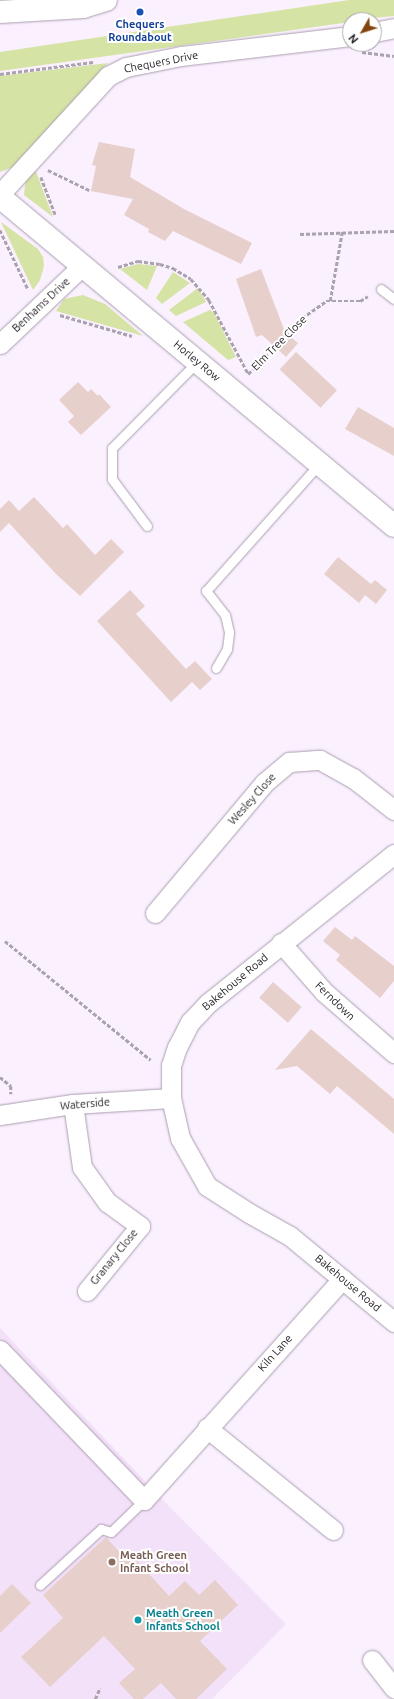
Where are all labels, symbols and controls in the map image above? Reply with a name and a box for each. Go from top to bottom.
marker: Chequers Roundabout [135,7,145,17]
north arrow [342,12,382,52]
place label: Chequers Roundabout [108,18,172,44]
text: N [346,32,361,46]
street label: Chequers Drive [123,48,199,76]
street label: Benhams Drive [9,275,73,335]
street label: Elm Tree Close [249,313,309,373]
street label: Horley Row [171,338,223,384]
street label: Wesley Close [226,771,278,827]
street label: Bakehouse Road [199,951,271,1013]
street label: Ferndown [312,979,358,1023]
street label: Waterside [59,1095,111,1113]
street label: Granary Close [87,1226,141,1288]
street label: Bakehouse Road [312,1252,384,1314]
street label: Kiln Lane [255,1332,295,1374]
place label: Meath Green Infant School [120,1549,189,1575]
marker: Meath Green Infant School [107,1557,117,1567]
place label: Meath Green Infants School [146,1607,220,1633]
marker: Meath Green Infants School [133,1615,143,1625]

